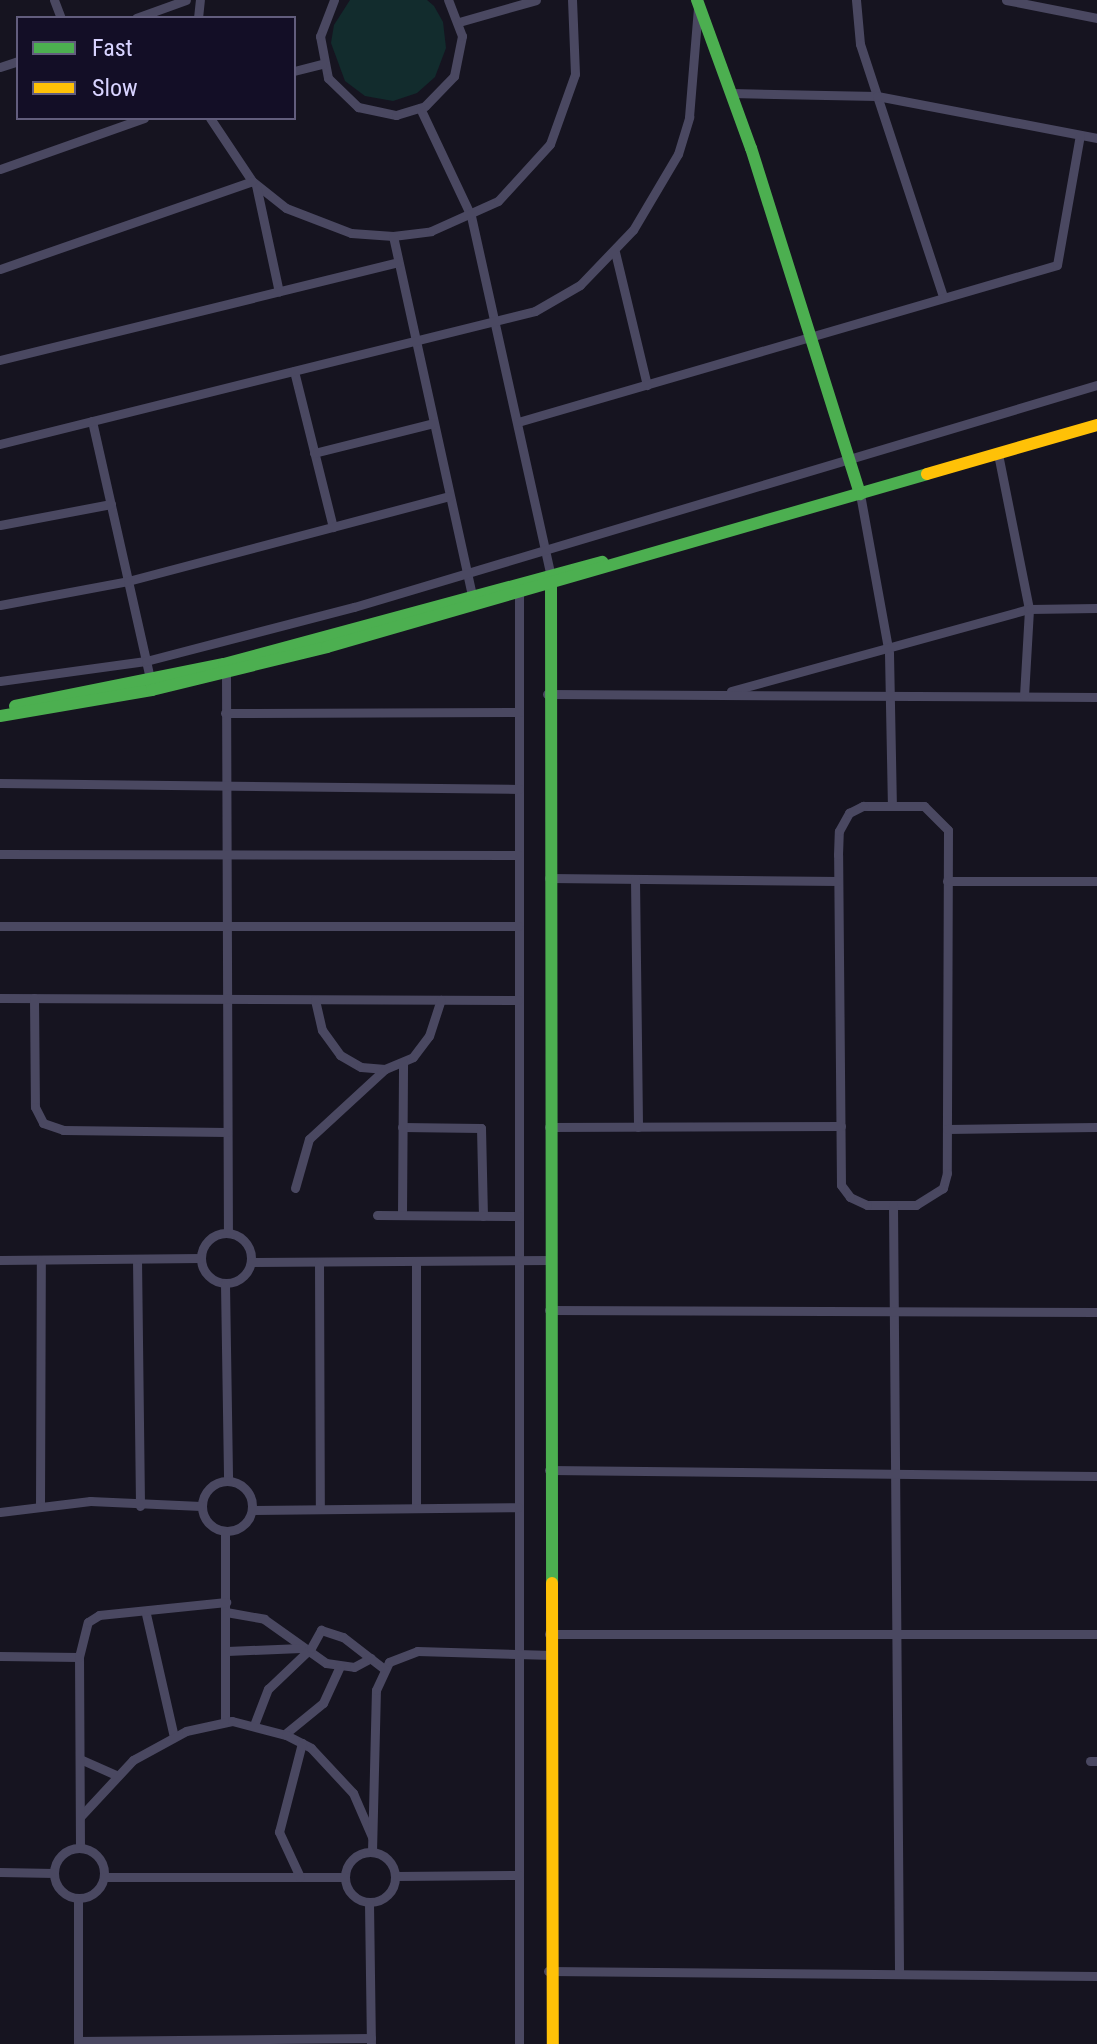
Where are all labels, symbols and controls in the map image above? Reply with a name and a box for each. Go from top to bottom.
legend [16,16,296,120]
text: Fast [92,34,133,62]
text: Slow [92,74,138,102]

